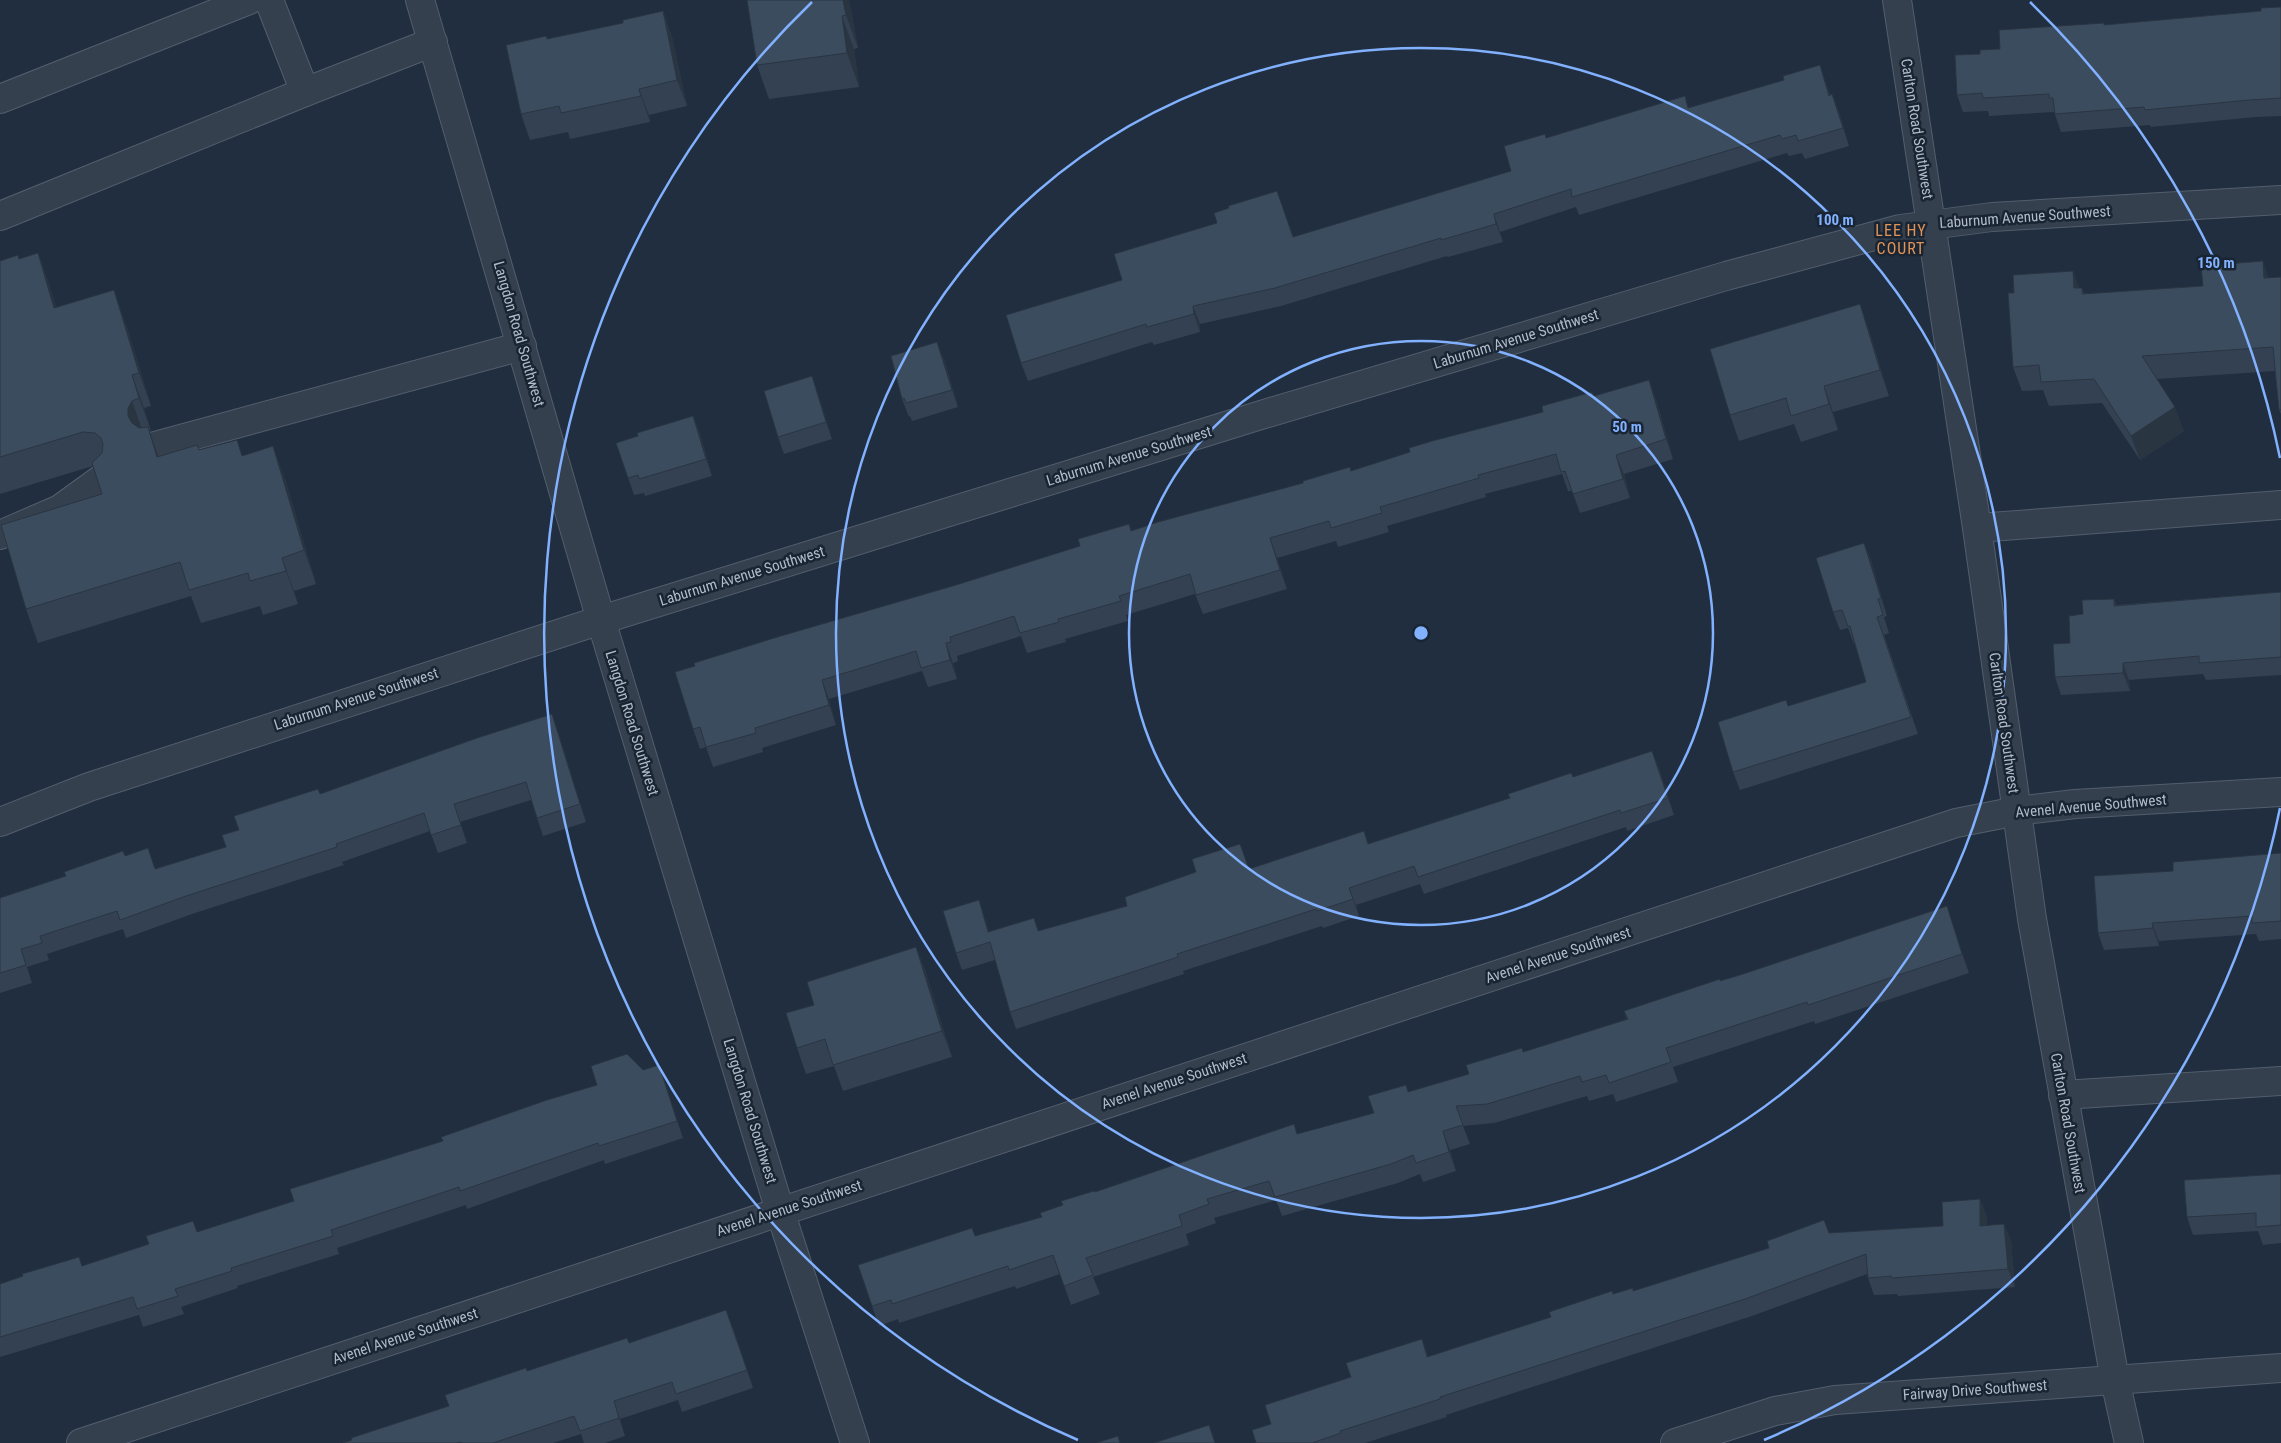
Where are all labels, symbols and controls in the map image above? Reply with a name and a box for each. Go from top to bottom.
street label: Carlton Road Southwest [1897,57,1937,201]
street label: Laburnum Avenue Southwest [1939,202,2111,232]
text: 100 m [1816,211,1854,229]
district label: LEE HY COURT [1875,221,1927,258]
text: 150 m [2197,254,2235,272]
street label: Langdon Road Southwest [490,259,548,409]
street label: Laburnum Avenue Southwest [1431,305,1601,373]
text: 50 m [1612,418,1642,436]
street label: Laburnum Avenue Southwest [1044,422,1214,490]
street label: Laburnum Avenue Southwest [657,542,827,610]
centre of rings [1412,624,1430,642]
street label: Langdon Road Southwest [601,648,663,798]
street label: Carlton Road Southwest [1985,651,2023,795]
street label: Laburnum Avenue Southwest [272,664,440,734]
street label: Avenel Avenue Southwest [2015,790,2167,822]
street label: Avenel Avenue Southwest [1483,923,1633,987]
street label: Langdon Road Southwest [719,1036,781,1186]
street label: Avenel Avenue Southwest [1099,1049,1249,1113]
street label: Carlton Road Southwest [2047,1051,2089,1195]
street label: Avenel Avenue Southwest [714,1176,864,1240]
street label: Avenel Avenue Southwest [330,1304,480,1368]
street label: Fairway Drive Southwest [1902,1376,2048,1404]

